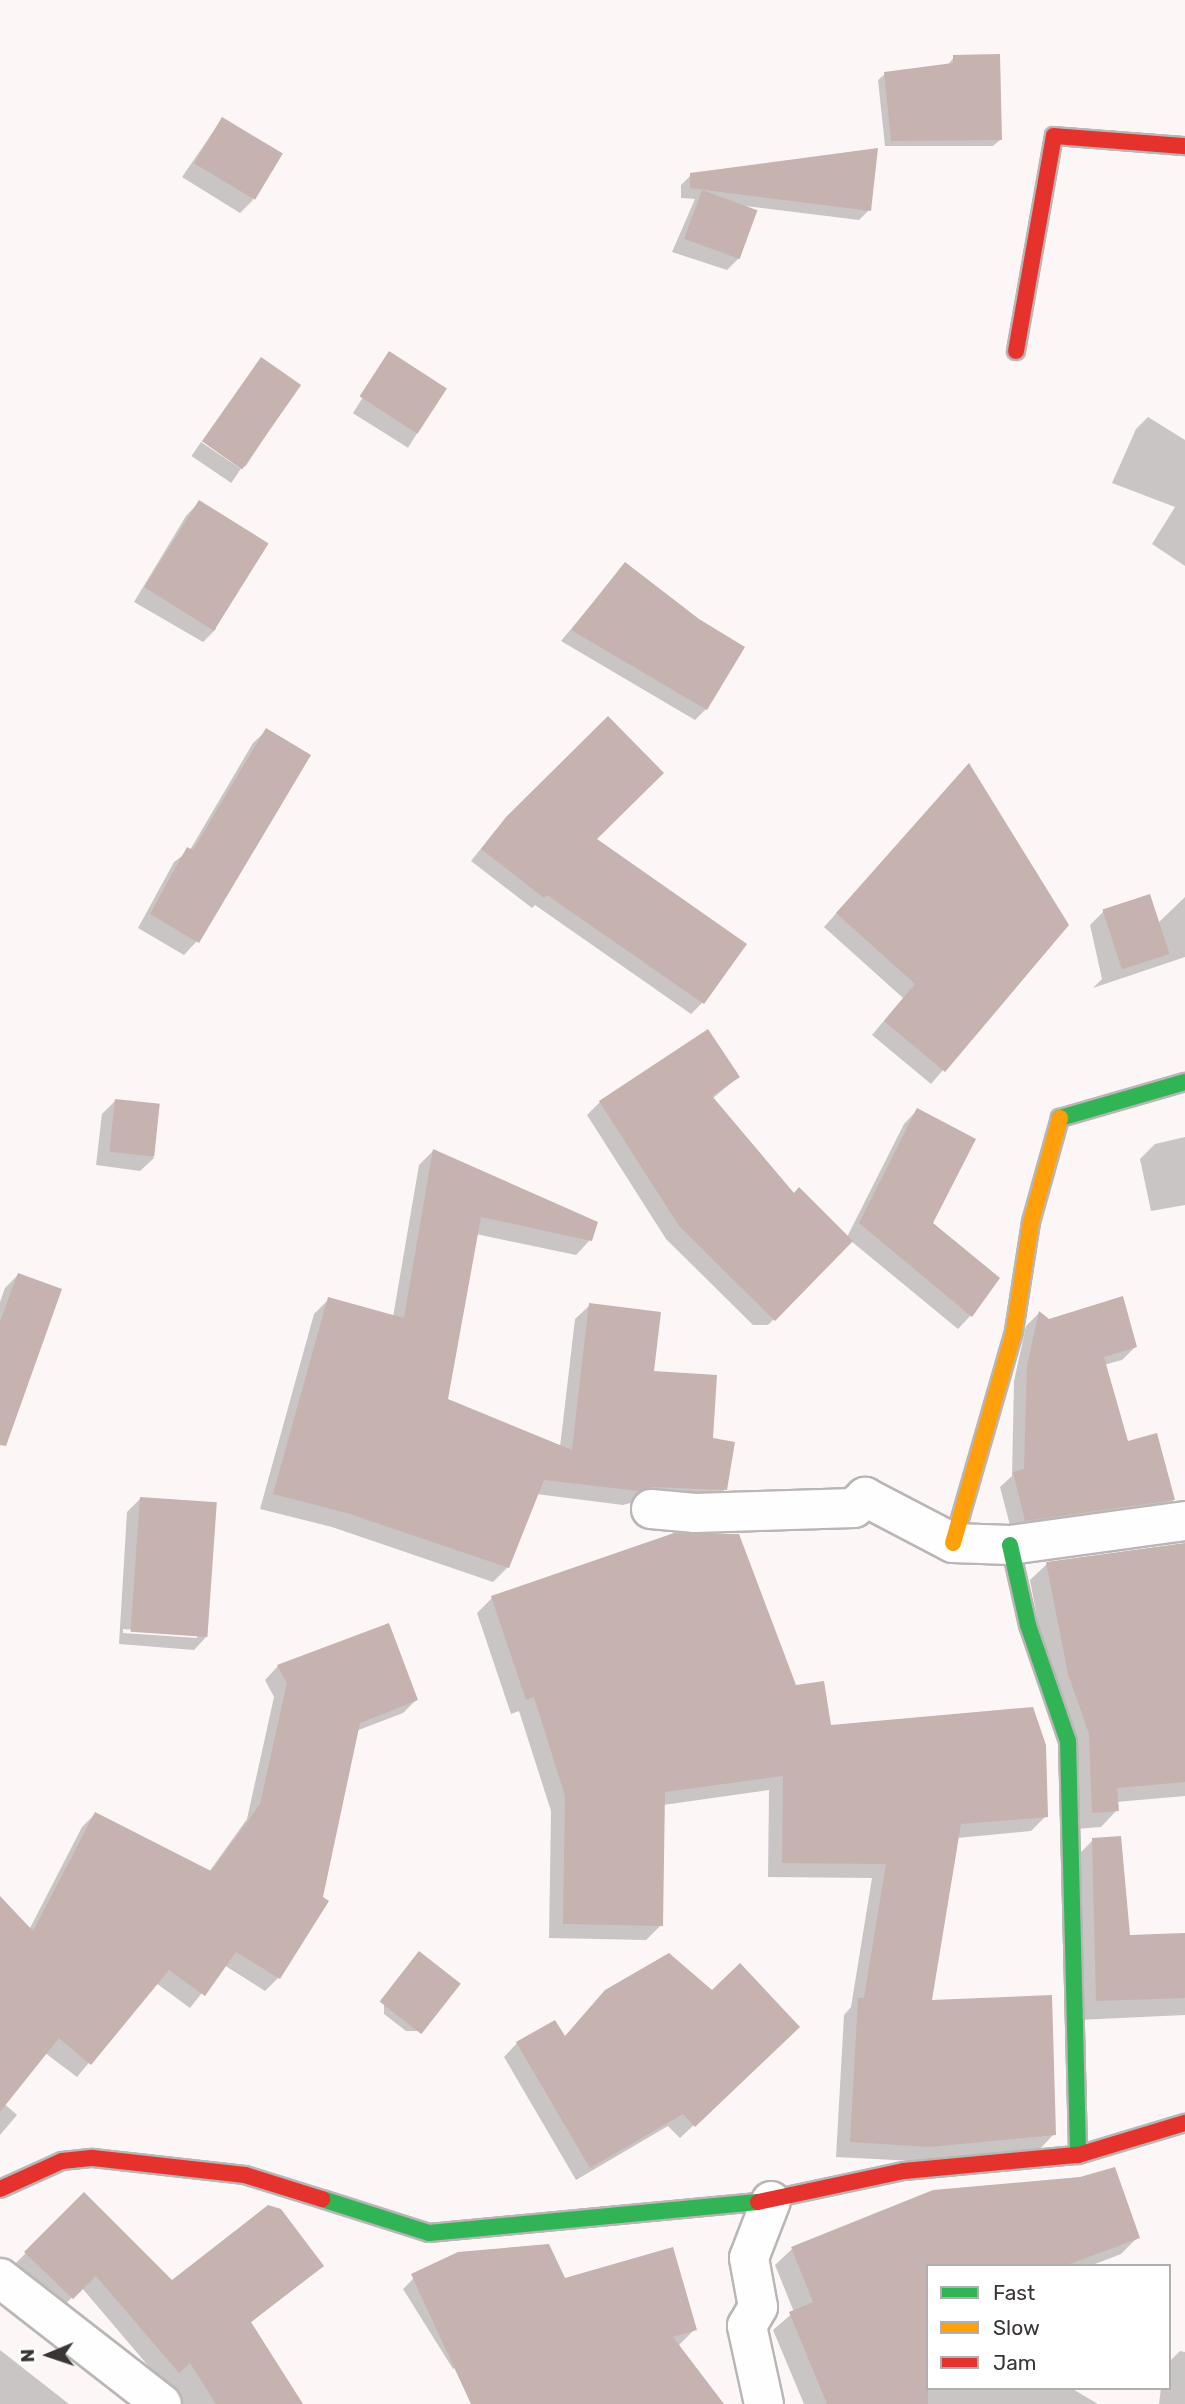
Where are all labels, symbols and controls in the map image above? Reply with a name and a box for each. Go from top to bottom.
legend [926,2264,1171,2390]
text: Fast [993,2280,1035,2305]
text: Slow [993,2315,1040,2340]
north arrow [14,2320,84,2390]
text: N [16,2349,39,2363]
text: Jam [993,2350,1037,2375]

